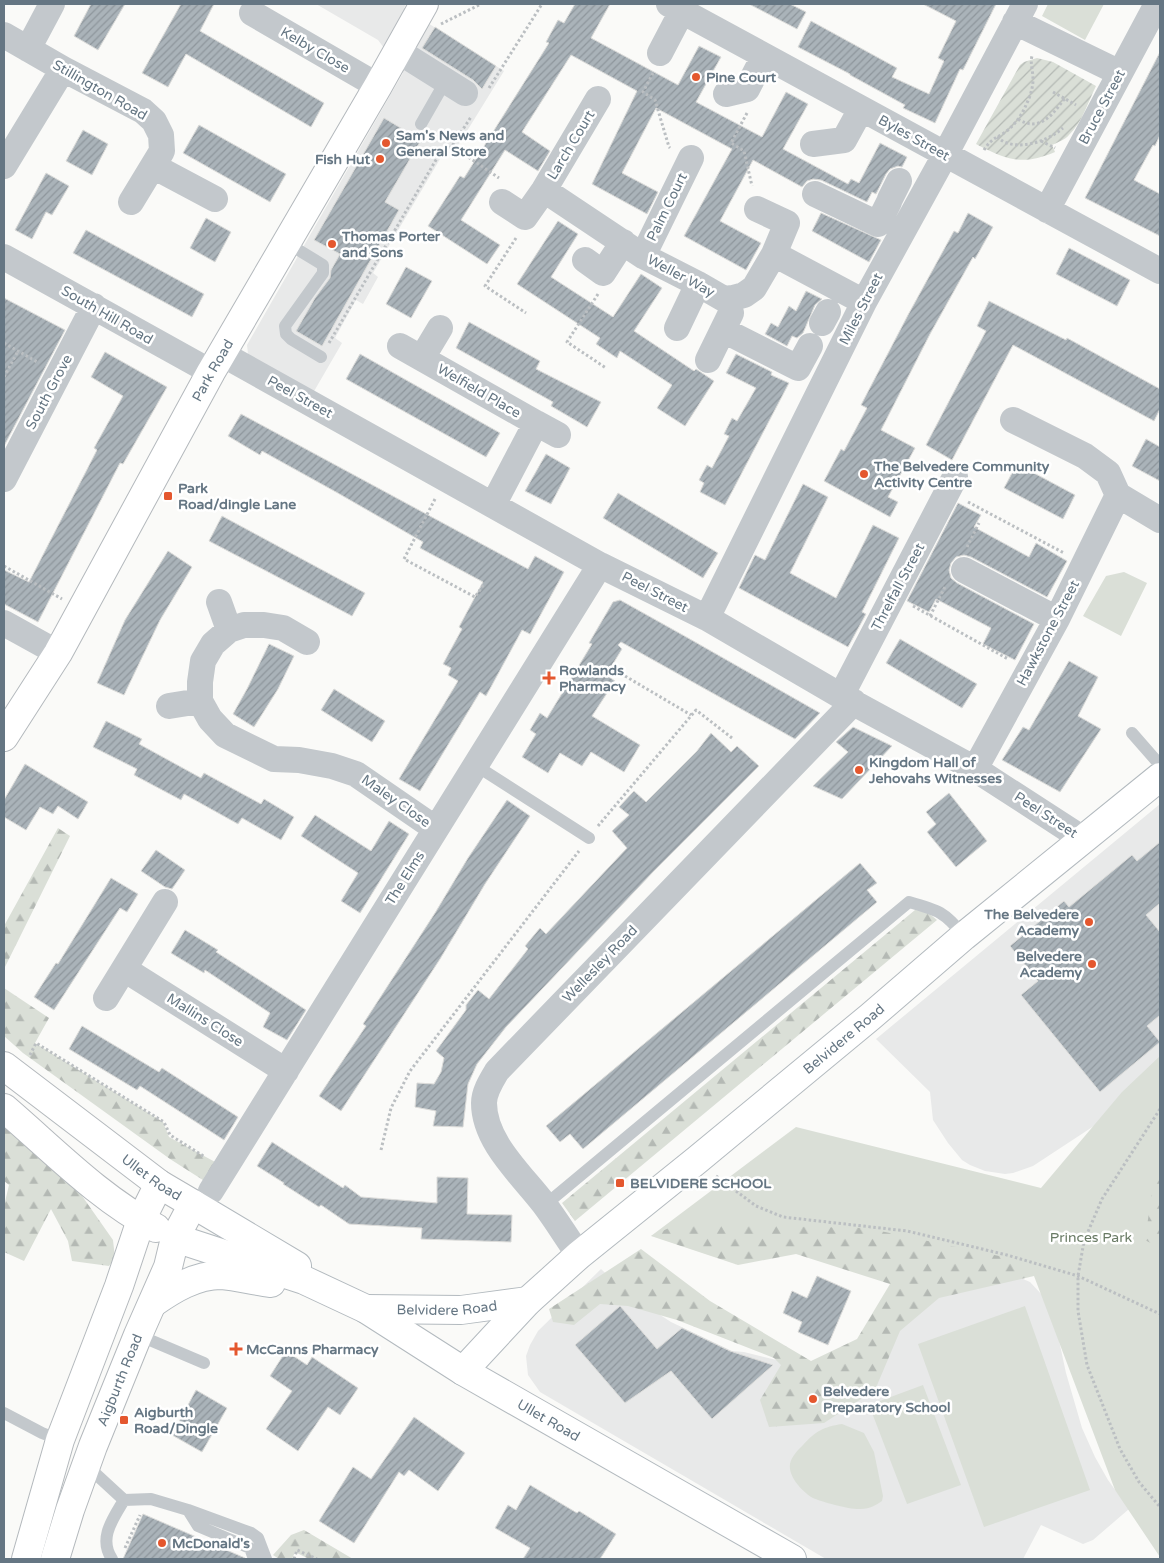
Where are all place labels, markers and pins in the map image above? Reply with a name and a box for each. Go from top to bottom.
place label: Pine Court [706,69,777,86]
marker: Pine Court [690,71,702,83]
place label: Sam's News and General Store [396,127,505,160]
marker: Sam's News and General Store [380,137,392,149]
place label: Fish Hut [315,151,371,168]
marker: Fish Hut [374,153,386,165]
place label: Thomas Porter and Sons [341,228,441,261]
marker: Thomas Porter and Sons [326,238,338,250]
place label: The Belvedere Community Activity Centre [873,458,1050,491]
marker: The Belvedere Community Activity Centre [858,468,870,480]
place label: Park Road/dingle Lane [178,480,296,513]
marker: Park Road/dingle Lane [162,490,174,502]
place label: Rowlands Pharmacy [559,662,626,695]
marker: Rowlands Pharmacy [543,672,555,684]
place label: Kingdom Hall of Jehovahs Witnesses [868,754,1002,787]
marker: Kingdom Hall of Jehovahs Witnesses [853,764,865,776]
place label: The Belvedere Academy [983,906,1079,939]
marker: The Belvedere Academy [1083,916,1095,928]
place label: Belvedere Academy [1016,948,1082,981]
marker: Belvedere Academy [1086,958,1098,970]
place label: BELVIDERE SCHOOL [630,1175,772,1192]
marker: BELVIDERE SCHOOL [614,1177,626,1189]
place label: McCanns Pharmacy [246,1341,379,1358]
marker: McCanns Pharmacy [230,1343,242,1355]
place label: Belvedere Preparatory School [823,1383,951,1416]
marker: Belvedere Preparatory School [807,1393,819,1405]
place label: Aigburth Road/Dingle [134,1404,218,1437]
marker: Aigburth Road/Dingle [118,1414,130,1426]
place label: McDonald's [172,1535,250,1552]
marker: McDonald's [156,1537,168,1549]

